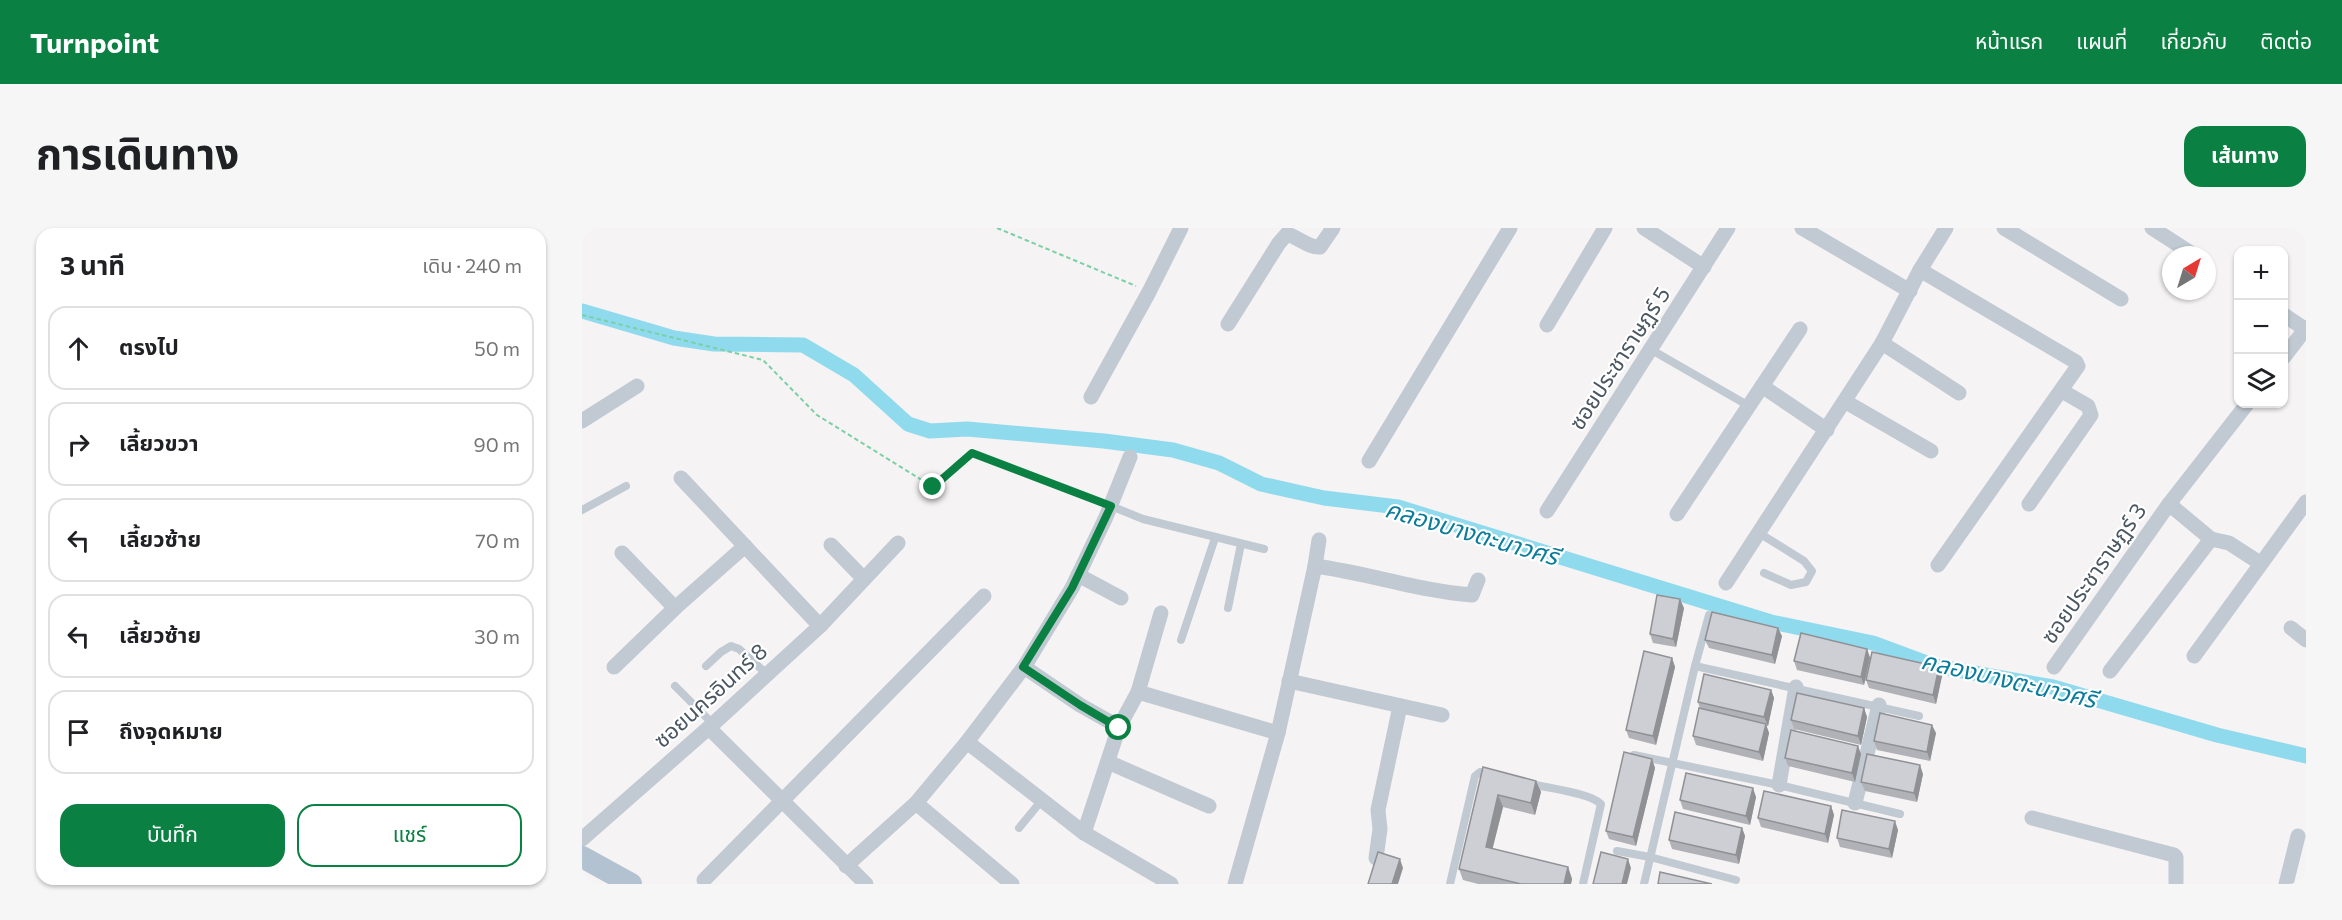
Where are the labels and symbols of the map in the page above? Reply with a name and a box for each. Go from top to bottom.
north arrow [2162,246,2216,300]
street label: ซอยประชาราษฏร์ 5 [1563,281,1675,435]
route end [919,473,945,499]
water label: คลองบางตะนาวศรี [1382,493,1566,572]
street label: ซอยประชาราษฏร์ 3 [2035,498,2151,648]
street label: ซอยนครอินทร์ 8 [648,637,772,753]
water label: คลองบางตะนาวศรี [1919,645,2103,714]
route start [1105,714,1131,740]

